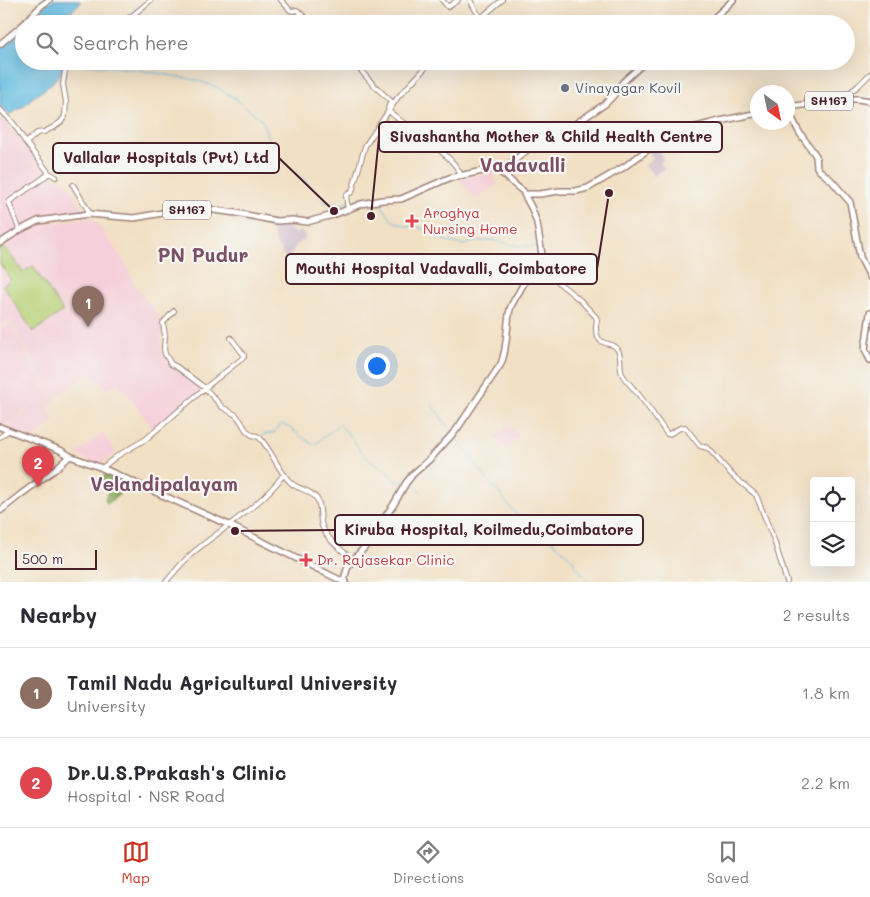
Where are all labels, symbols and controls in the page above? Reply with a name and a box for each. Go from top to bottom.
search box [15,15,855,70]
icon: search [33,29,61,57]
text: Search here [73,30,189,55]
place label: Vinayagar Kovil [575,78,681,97]
marker: Vinayagar Kovil [559,82,571,94]
north arrow [750,85,795,130]
road number: SH167 [805,92,853,110]
callout: Sivashantha Mother & Child Health Centre [379,122,722,152]
text: Sivashantha Mother & Child Health Centre [390,126,712,146]
callout: Vallalar Hospitals (Pvt) Ltd [53,143,279,173]
text: Vallalar Hospitals (Pvt) Ltd [63,147,269,167]
district label: Vadavalli [480,152,566,177]
road number: SH167 [163,200,211,220]
place label: Aroghya Nursing Home [423,203,518,238]
marker: Aroghya Nursing Home [405,214,419,228]
district label: PN Pudur [158,242,249,267]
callout: Mouthi Hospital Vadavalli, Coimbatore [286,254,597,284]
text: Mouthi Hospital Vadavalli, Coimbatore [295,258,587,278]
pin: 1 [72,286,104,327]
your location [364,353,390,379]
pin: 2 [22,446,54,487]
district label: Velandipalayam [90,471,238,496]
map controls [810,477,855,567]
button: locate [810,477,855,522]
callout: Kiruba Hospital, Koilmedu,Coimbatore [335,515,643,545]
text: Kiruba Hospital, Koilmedu,Coimbatore [345,519,633,539]
button: layers [810,522,855,567]
scale bar [15,547,98,570]
text: 500 m [22,549,63,568]
place label: Dr. Rajasekar Clinic [317,550,455,569]
marker: Dr. Rajasekar Clinic [299,553,313,567]
text: Nearby [20,601,97,628]
text: 2 results [783,604,850,625]
text: Tamil Nadu Agricultural University [67,670,397,695]
text: 1 [32,682,40,703]
text: 1.8 km [802,682,850,703]
text: University [67,695,146,716]
text: Dr.U.S.Prakash's Clinic [67,760,286,785]
text: 2 [32,772,40,793]
text: 2.2 km [801,772,850,793]
text: Hospital · NSR Road [67,785,225,806]
tab: Map [121,838,150,887]
tab: Directions [393,838,464,887]
tab: Saved [707,838,749,887]

